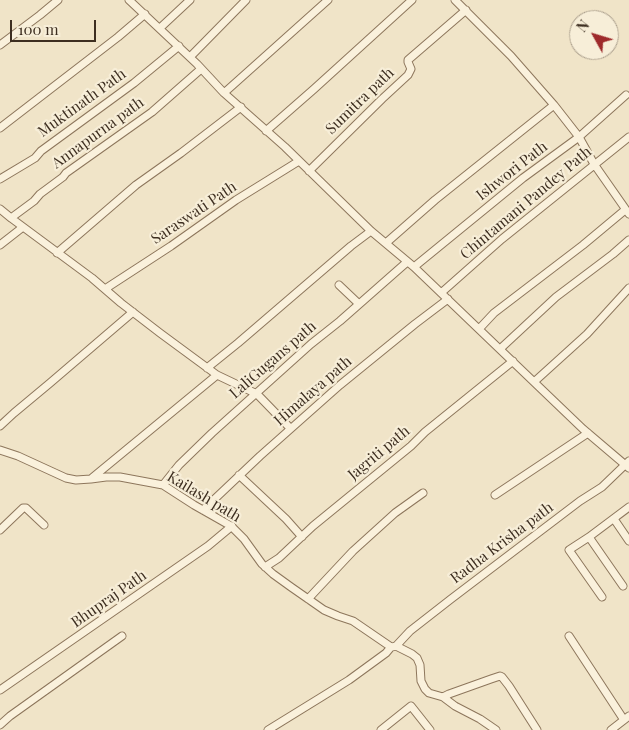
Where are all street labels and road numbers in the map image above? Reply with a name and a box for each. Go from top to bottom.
street label: Sumitra path [322,64,398,138]
street label: Muktinath Path [35,65,129,141]
street label: Annapurna path [48,94,148,172]
street label: Ishwori Path [473,138,551,204]
street label: Chintamani Pandey Path [457,143,595,263]
street label: Saraswati Path [148,178,240,248]
street label: LaliGugans path [226,317,320,403]
street label: Himalaya path [270,352,356,430]
street label: Jagriti path [345,422,413,484]
street label: Kailash path [164,468,244,526]
street label: Radha Krisha path [447,499,557,587]
street label: Bhupraj Path [68,567,150,631]

